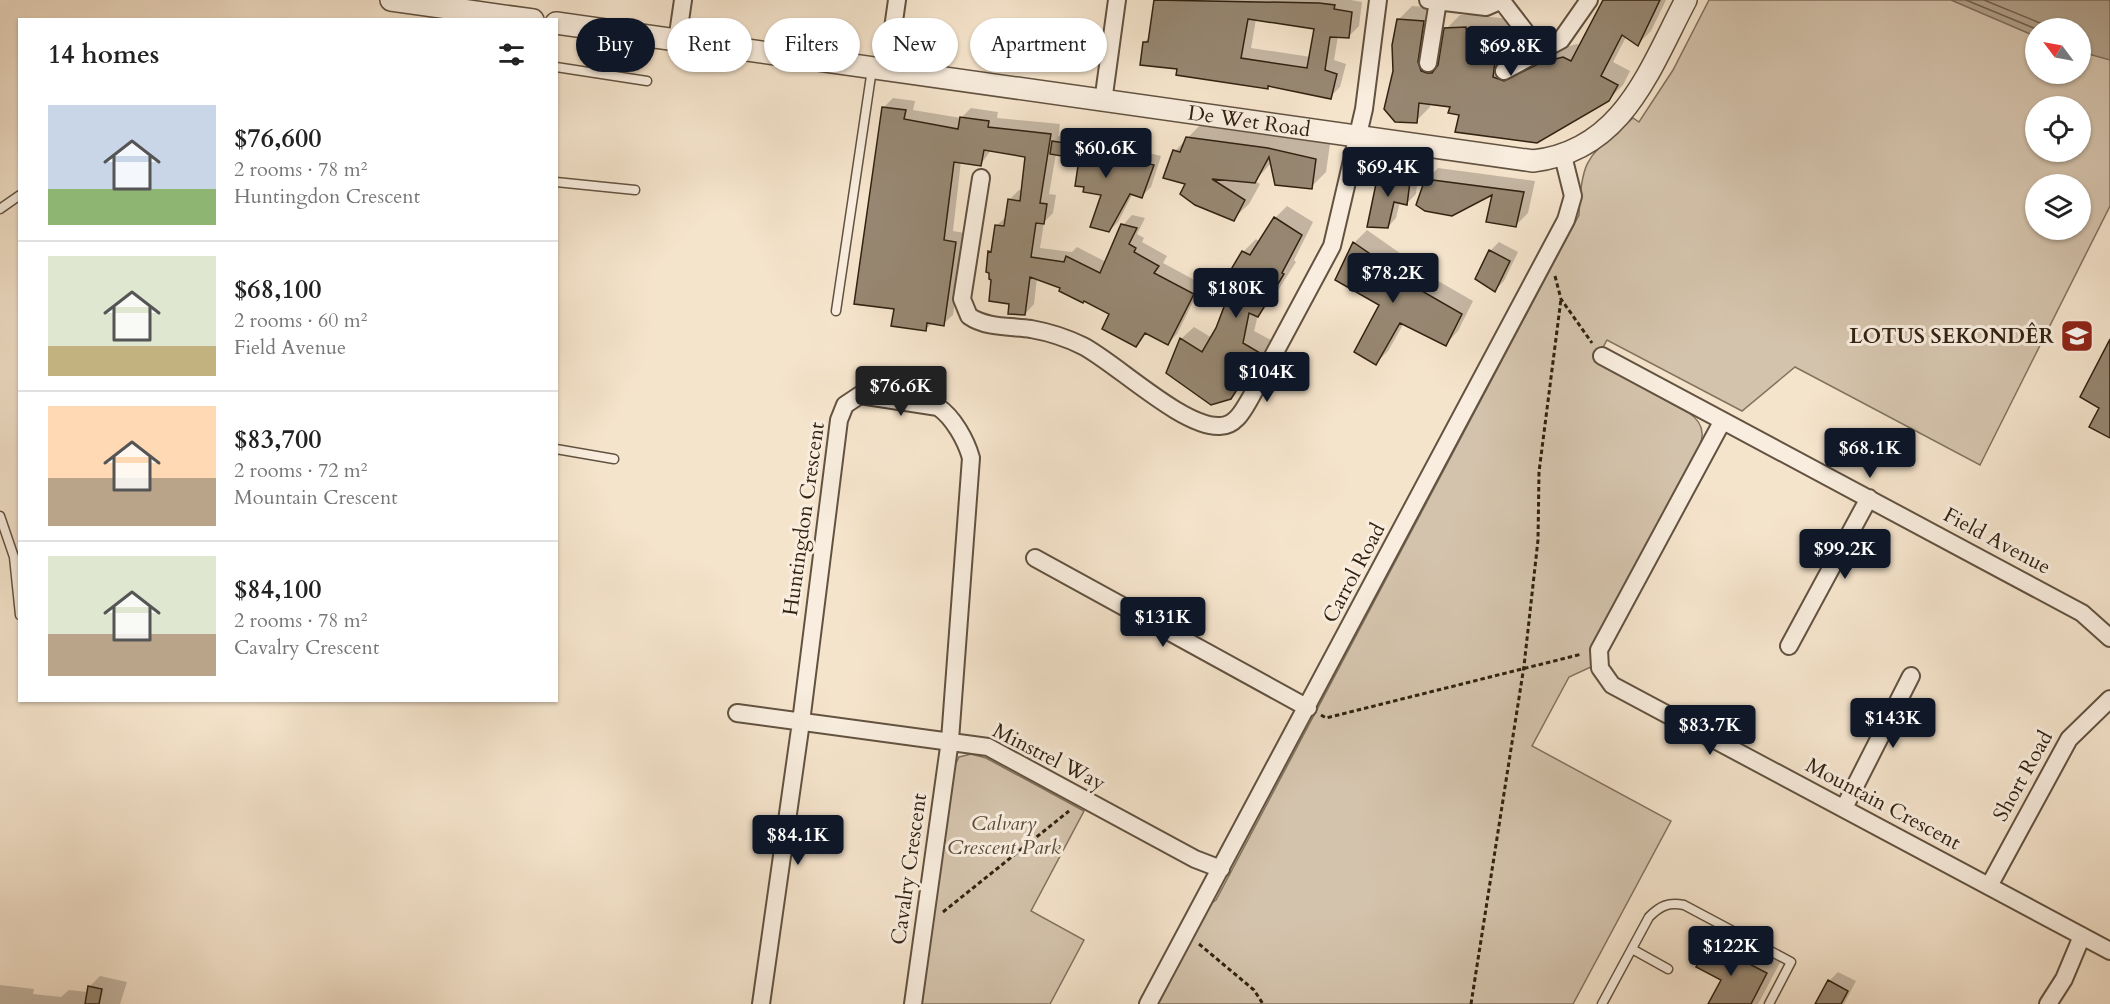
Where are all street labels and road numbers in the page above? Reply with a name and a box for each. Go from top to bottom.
street label: De Wet Road [1186,98,1312,144]
street label: Huntingdon Crescent [776,420,832,618]
street label: Field Avenue [1938,501,2056,581]
street label: Carrol Road [1316,518,1392,628]
street label: Minstrel Way [988,716,1110,798]
street label: Short Road [1986,725,2060,827]
street label: Mountain Crescent [1800,751,1966,857]
street label: Cavalry Crescent [884,791,934,947]

